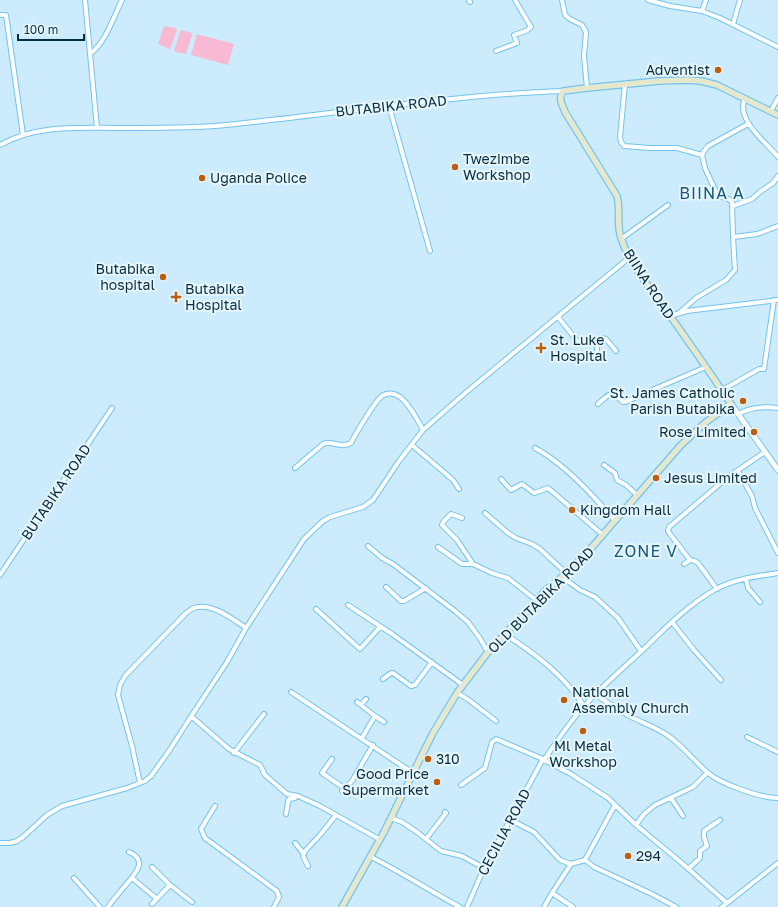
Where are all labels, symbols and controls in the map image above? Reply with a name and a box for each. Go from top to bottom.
scale bar [18,16,84,42]
text: 100 m [24,22,58,37]
place label: Adventist [646,61,710,78]
marker: Adventist [713,65,723,75]
street label: BUTABIKA ROAD [334,91,447,120]
place label: Twezimbe Workshop [463,150,531,183]
marker: Twezimbe Workshop [450,162,460,172]
place label: Uganda Police [210,169,307,186]
marker: Uganda Police [197,173,207,183]
district label: BIINA A [679,183,745,203]
street label: BIINA ROAD [620,245,678,322]
place label: Butabika hospital [96,260,155,293]
marker: Butabika hospital [158,272,168,282]
place label: Butabika Hospital [185,280,244,313]
marker: Butabika Hospital [170,291,182,303]
place label: St. Luke Hospital [550,331,607,364]
marker: St. Luke Hospital [535,342,547,354]
place label: St. James Catholic Parish Butabika [610,384,735,417]
marker: St. James Catholic Parish Butabika [738,396,748,406]
place label: Rose Limited [659,423,746,440]
marker: Rose Limited [749,427,759,437]
street label: BUTABIKA ROAD [17,441,94,543]
place label: Jesus Limited [664,469,757,486]
marker: Jesus Limited [651,473,661,483]
place label: Kingdom Hall [580,501,671,518]
marker: Kingdom Hall [567,505,577,515]
district label: ZONE V [614,541,678,561]
street label: OLD BUTABIKA ROAD [484,543,597,656]
place label: National Assembly Church [572,683,689,716]
marker: National Assembly Church [559,695,569,705]
marker: Ml Metal Workshop [578,726,588,736]
place label: Ml Metal Workshop [549,737,617,770]
place label: 310 [436,750,460,767]
marker: 310 [423,754,433,764]
place label: Good Price Supermarket [342,765,429,798]
marker: Good Price Supermarket [432,777,442,787]
street label: CECILIA ROAD [474,785,534,878]
place label: 294 [636,847,661,864]
marker: 294 [623,851,633,861]

